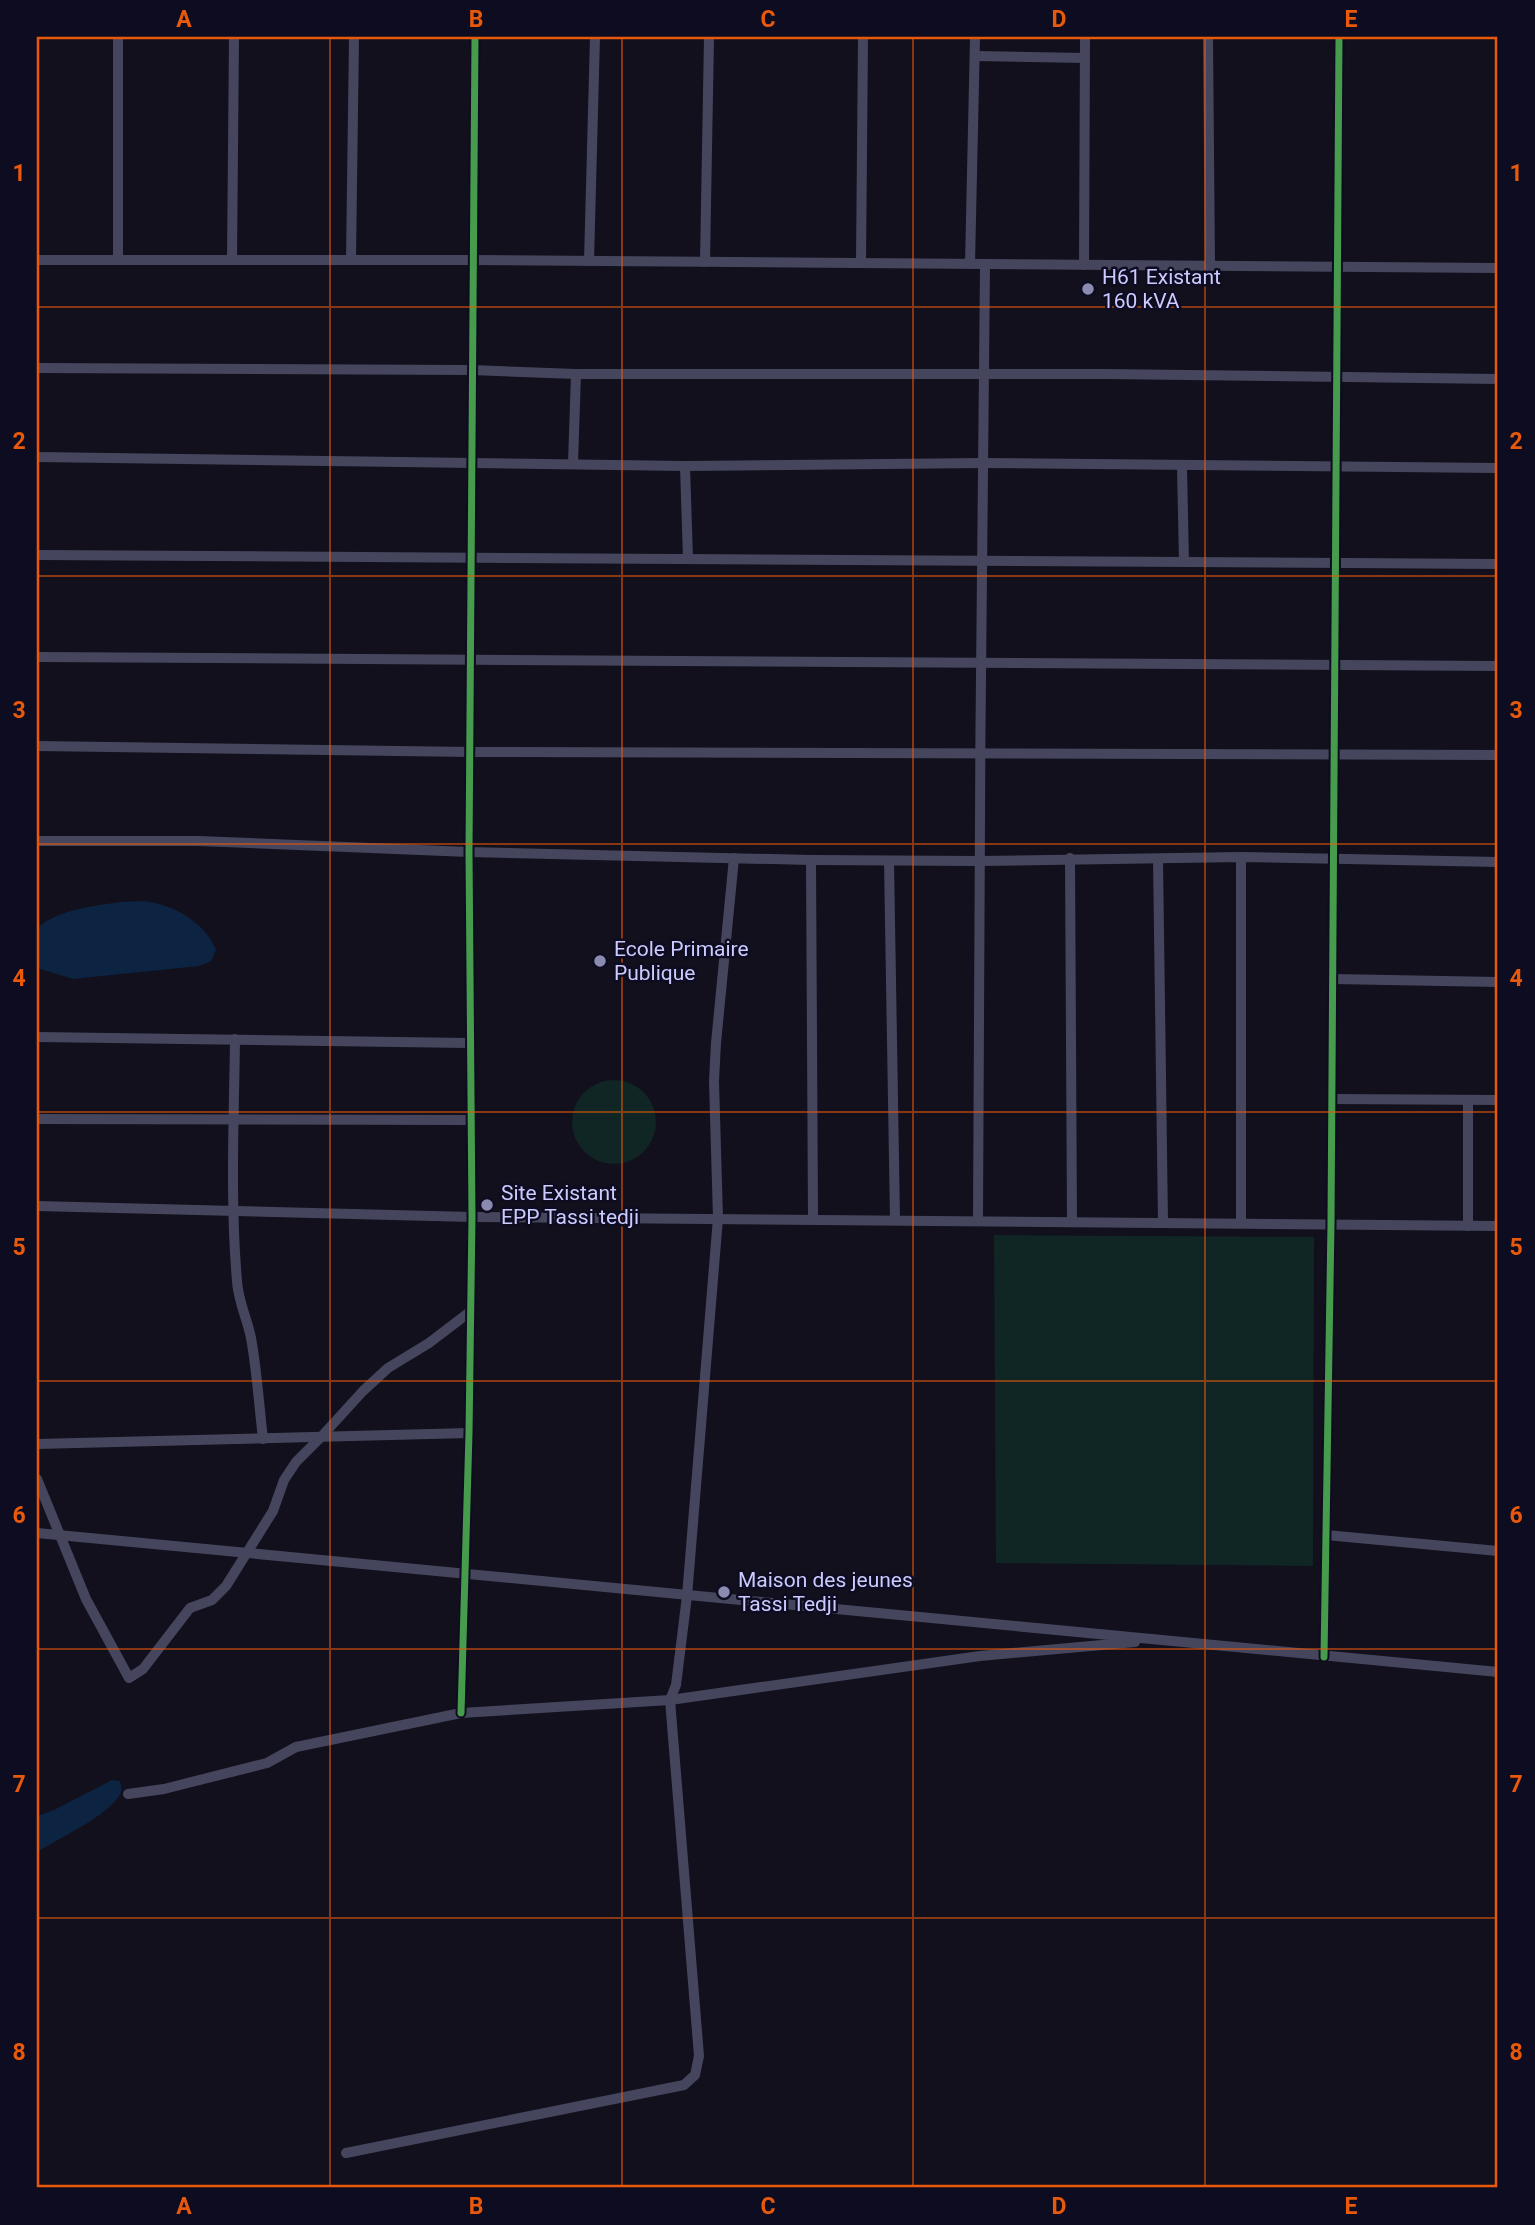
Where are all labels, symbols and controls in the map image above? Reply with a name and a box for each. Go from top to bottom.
text: A [176,6,192,33]
text: B [469,6,483,33]
text: C [760,6,776,33]
text: D [1052,6,1066,33]
text: E [1345,6,1358,33]
text: 1 [12,160,26,187]
text: 1 [1509,160,1523,187]
place label: H61 Existant 160 kVA [1102,265,1221,313]
marker: H61 Existant 160 kVA [1080,281,1096,297]
text: 2 [12,428,26,455]
text: 2 [1509,428,1523,455]
text: 3 [12,697,26,724]
text: 3 [1509,697,1523,724]
place label: Ecole Primaire Publique [614,937,749,985]
marker: Ecole Primaire Publique [592,953,608,969]
text: 4 [12,965,26,992]
text: 4 [1509,965,1523,992]
place label: Site Existant EPP Tassi tedji [501,1181,639,1229]
marker: Site Existant EPP Tassi tedji [479,1197,495,1213]
text: 5 [12,1234,26,1261]
text: 5 [1509,1234,1523,1261]
text: 6 [12,1502,26,1529]
text: 6 [1509,1502,1523,1529]
place label: Maison des jeunes Tassi Tedji [738,1568,913,1616]
marker: Maison des jeunes Tassi Tedji [716,1584,732,1600]
text: 7 [12,1771,26,1798]
text: 7 [1509,1771,1523,1798]
text: 8 [12,2039,26,2066]
text: 8 [1509,2039,1523,2066]
text: A [176,2193,192,2220]
text: B [469,2193,483,2220]
text: C [760,2193,776,2220]
text: D [1052,2193,1066,2220]
text: E [1345,2193,1358,2220]

